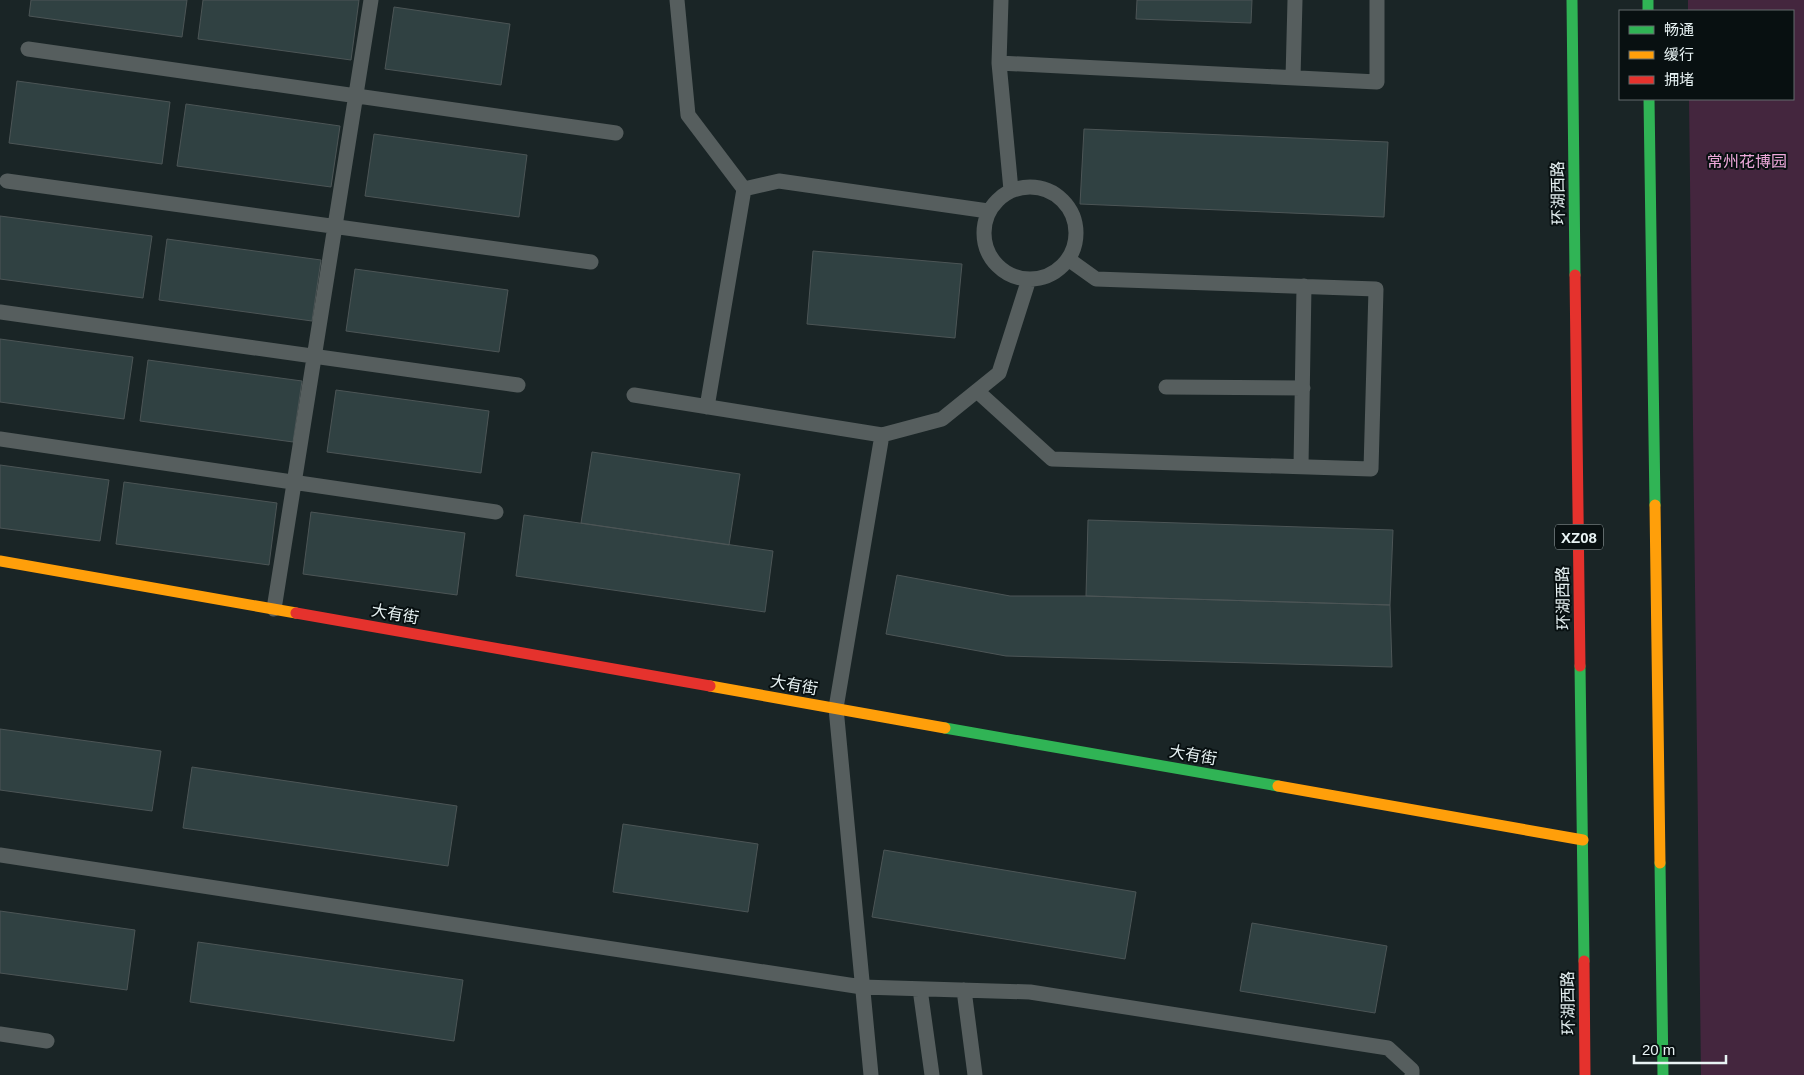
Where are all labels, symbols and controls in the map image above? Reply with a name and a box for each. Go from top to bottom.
legend [1619,10,1794,100]
text: 畅通 [1664,21,1694,38]
text: 缓行 [1664,46,1694,63]
text: 拥堵 [1664,71,1694,88]
park label: 常州花博园 [1707,153,1787,170]
street label: 环湖西路 [1549,161,1567,225]
road number: XZ08 [1555,524,1603,550]
street label: 环湖西路 [1554,566,1572,630]
street label: 大有街 [370,601,420,627]
street label: 大有街 [769,672,819,698]
street label: 大有街 [1168,742,1218,768]
street label: 环湖西路 [1559,971,1577,1035]
scale bar [1634,1032,1726,1064]
text: 20 m [1642,1041,1675,1058]

